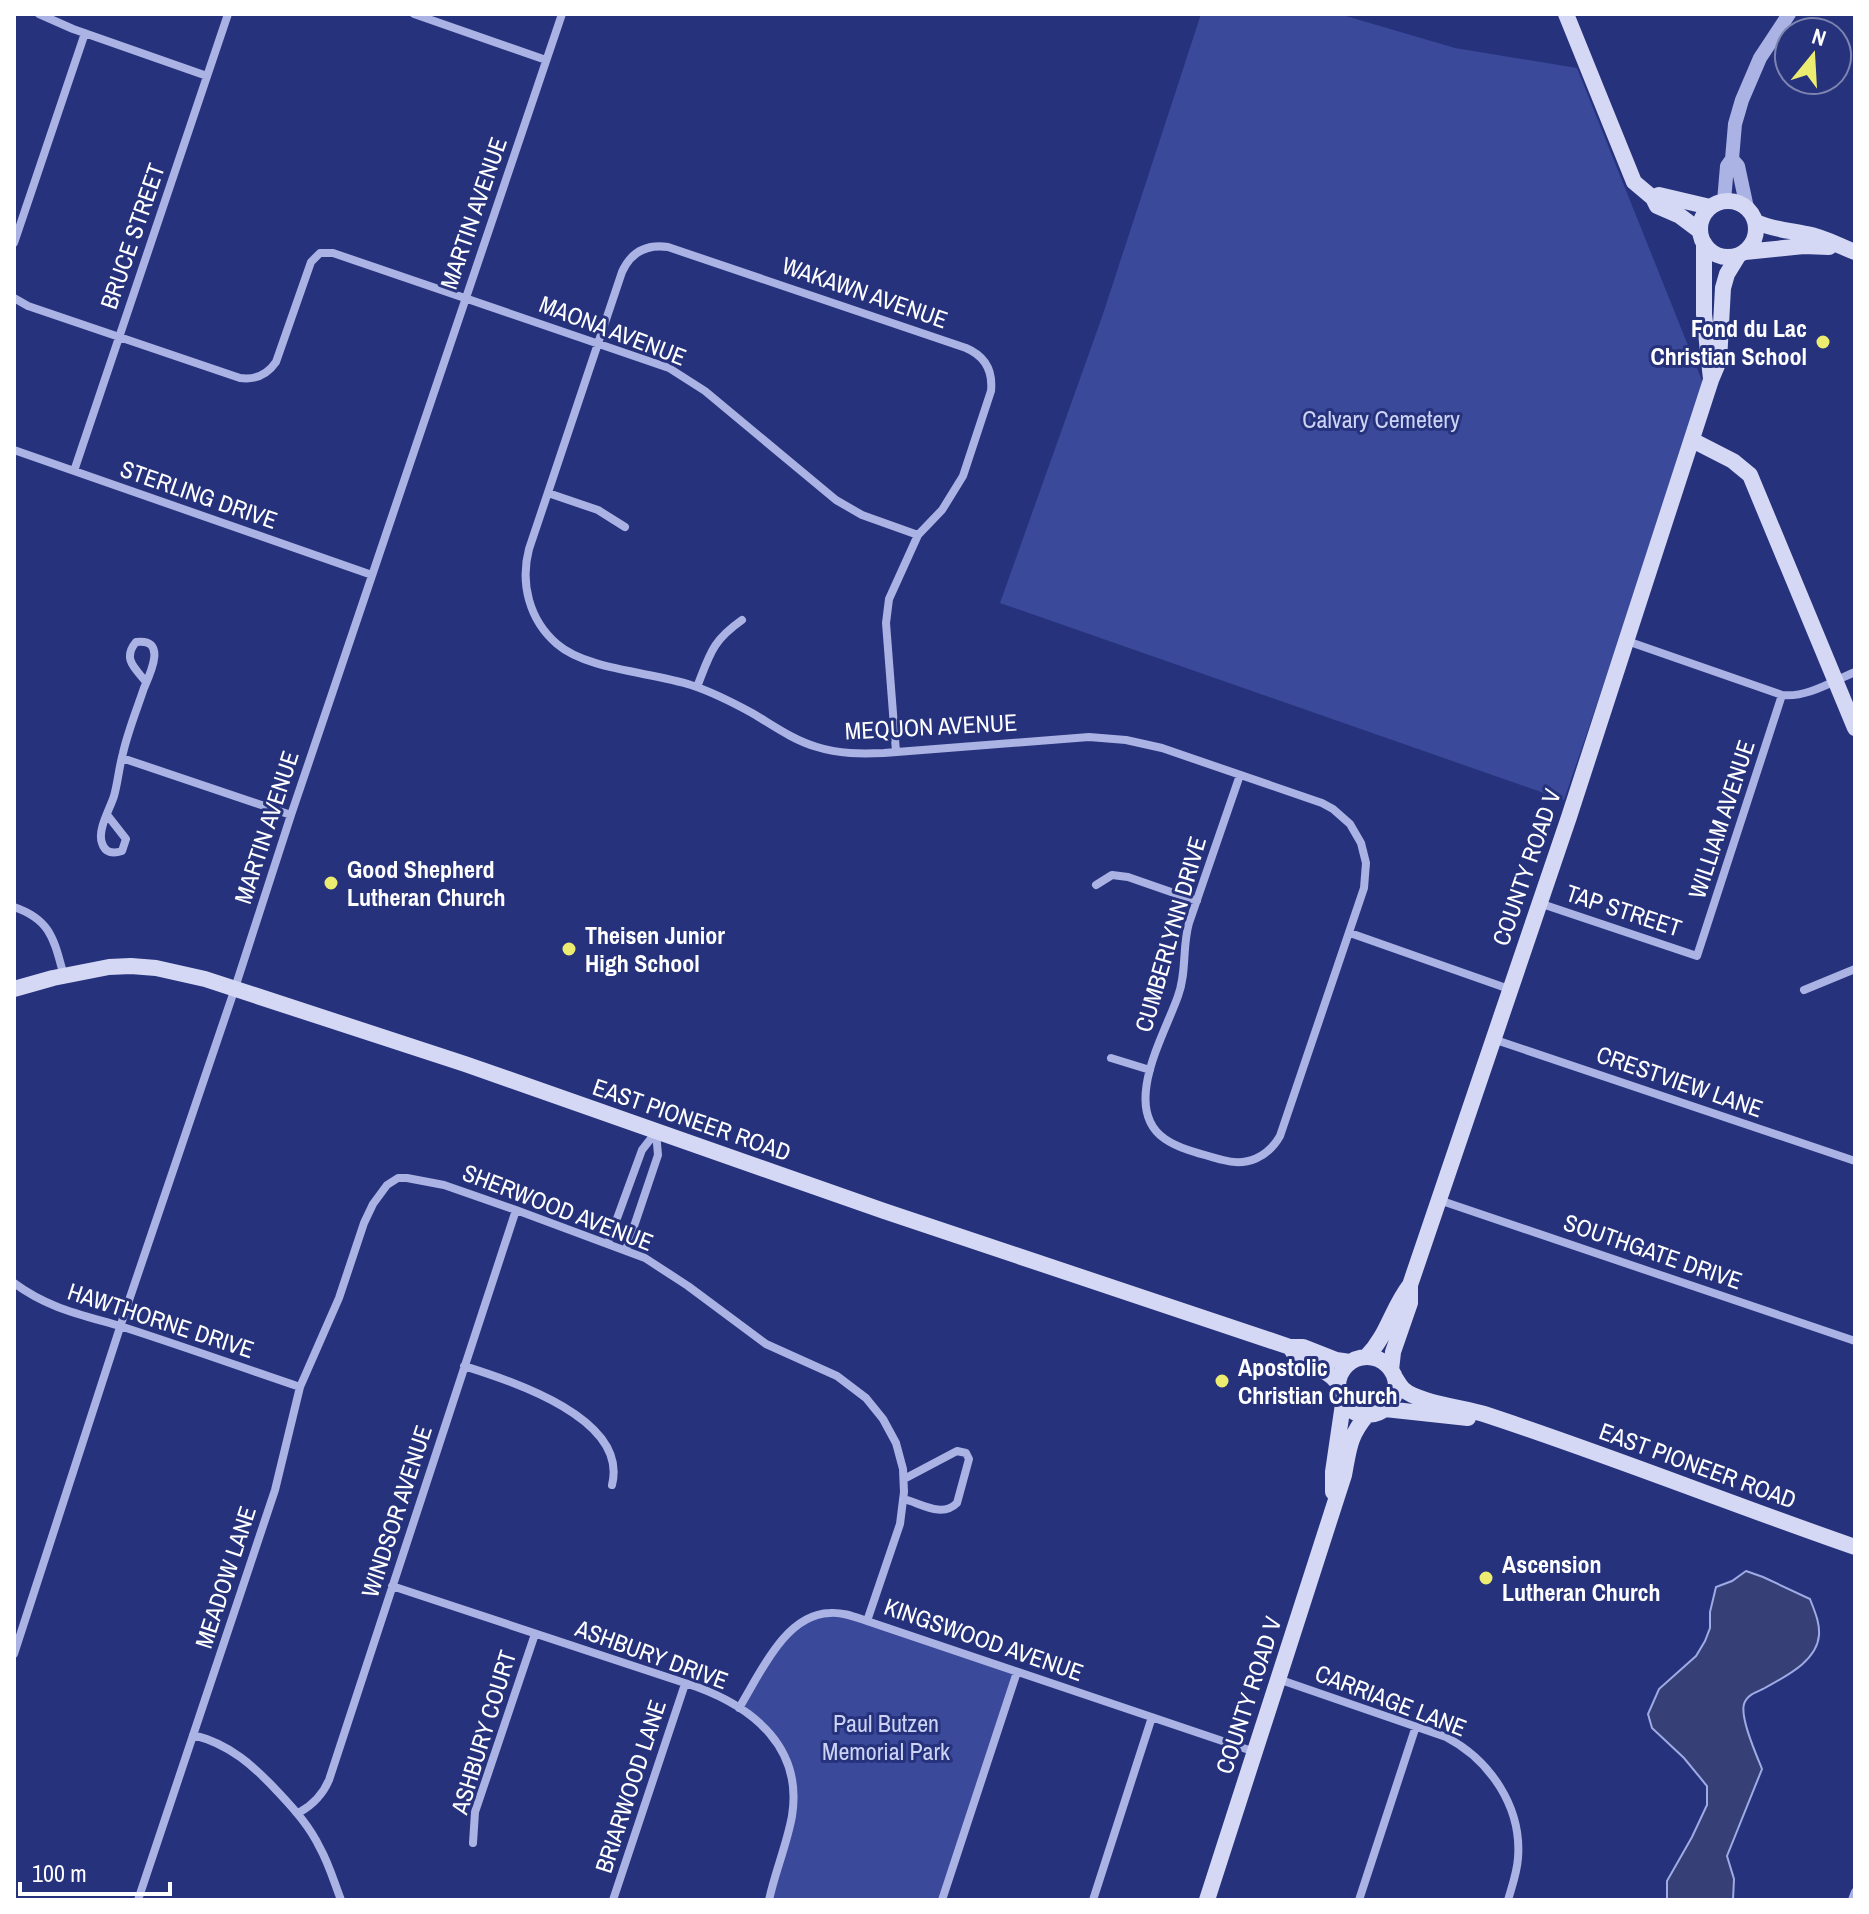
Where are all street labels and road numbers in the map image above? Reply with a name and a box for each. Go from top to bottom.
street label: MARTIN AVENUE [432,133,514,293]
street label: BRUCE STREET [92,159,172,313]
street label: WAKAWN AVENUE [778,249,952,335]
street label: MAONA AVENUE [535,287,691,373]
street label: STERLING DRIVE [116,452,282,536]
street label: MEQUON AVENUE [844,706,1018,746]
street label: WILLIAM AVENUE [1680,736,1762,902]
street label: MARTIN AVENUE [226,746,306,908]
street label: COUNTY ROAD V [1484,784,1568,950]
street label: CUMBERLYNN DRIVE [1127,833,1213,1035]
street label: TAP STREET [1562,876,1686,944]
street label: CRESTVIEW LANE [1593,1038,1767,1124]
street label: EAST PIONEER ROAD [589,1070,795,1168]
street label: SHERWOOD AVENUE [458,1156,658,1258]
street label: SOUTHGATE DRIVE [1560,1205,1746,1297]
street label: HAWTHORNE DRIVE [64,1275,258,1365]
street label: EAST PIONEER ROAD [1595,1414,1801,1516]
street label: WINDSOR AVENUE [353,1421,439,1601]
street label: MEADOW LANE [187,1502,263,1652]
street label: KINGSWOOD AVENUE [880,1590,1088,1688]
street label: ASHBURY DRIVE [570,1611,733,1696]
street label: COUNTY ROAD V [1207,1612,1289,1778]
street label: ASHBURY COURT [443,1646,523,1819]
street label: CARRIAGE LANE [1311,1656,1471,1744]
street label: BRIARWOOD LANE [587,1695,673,1877]

